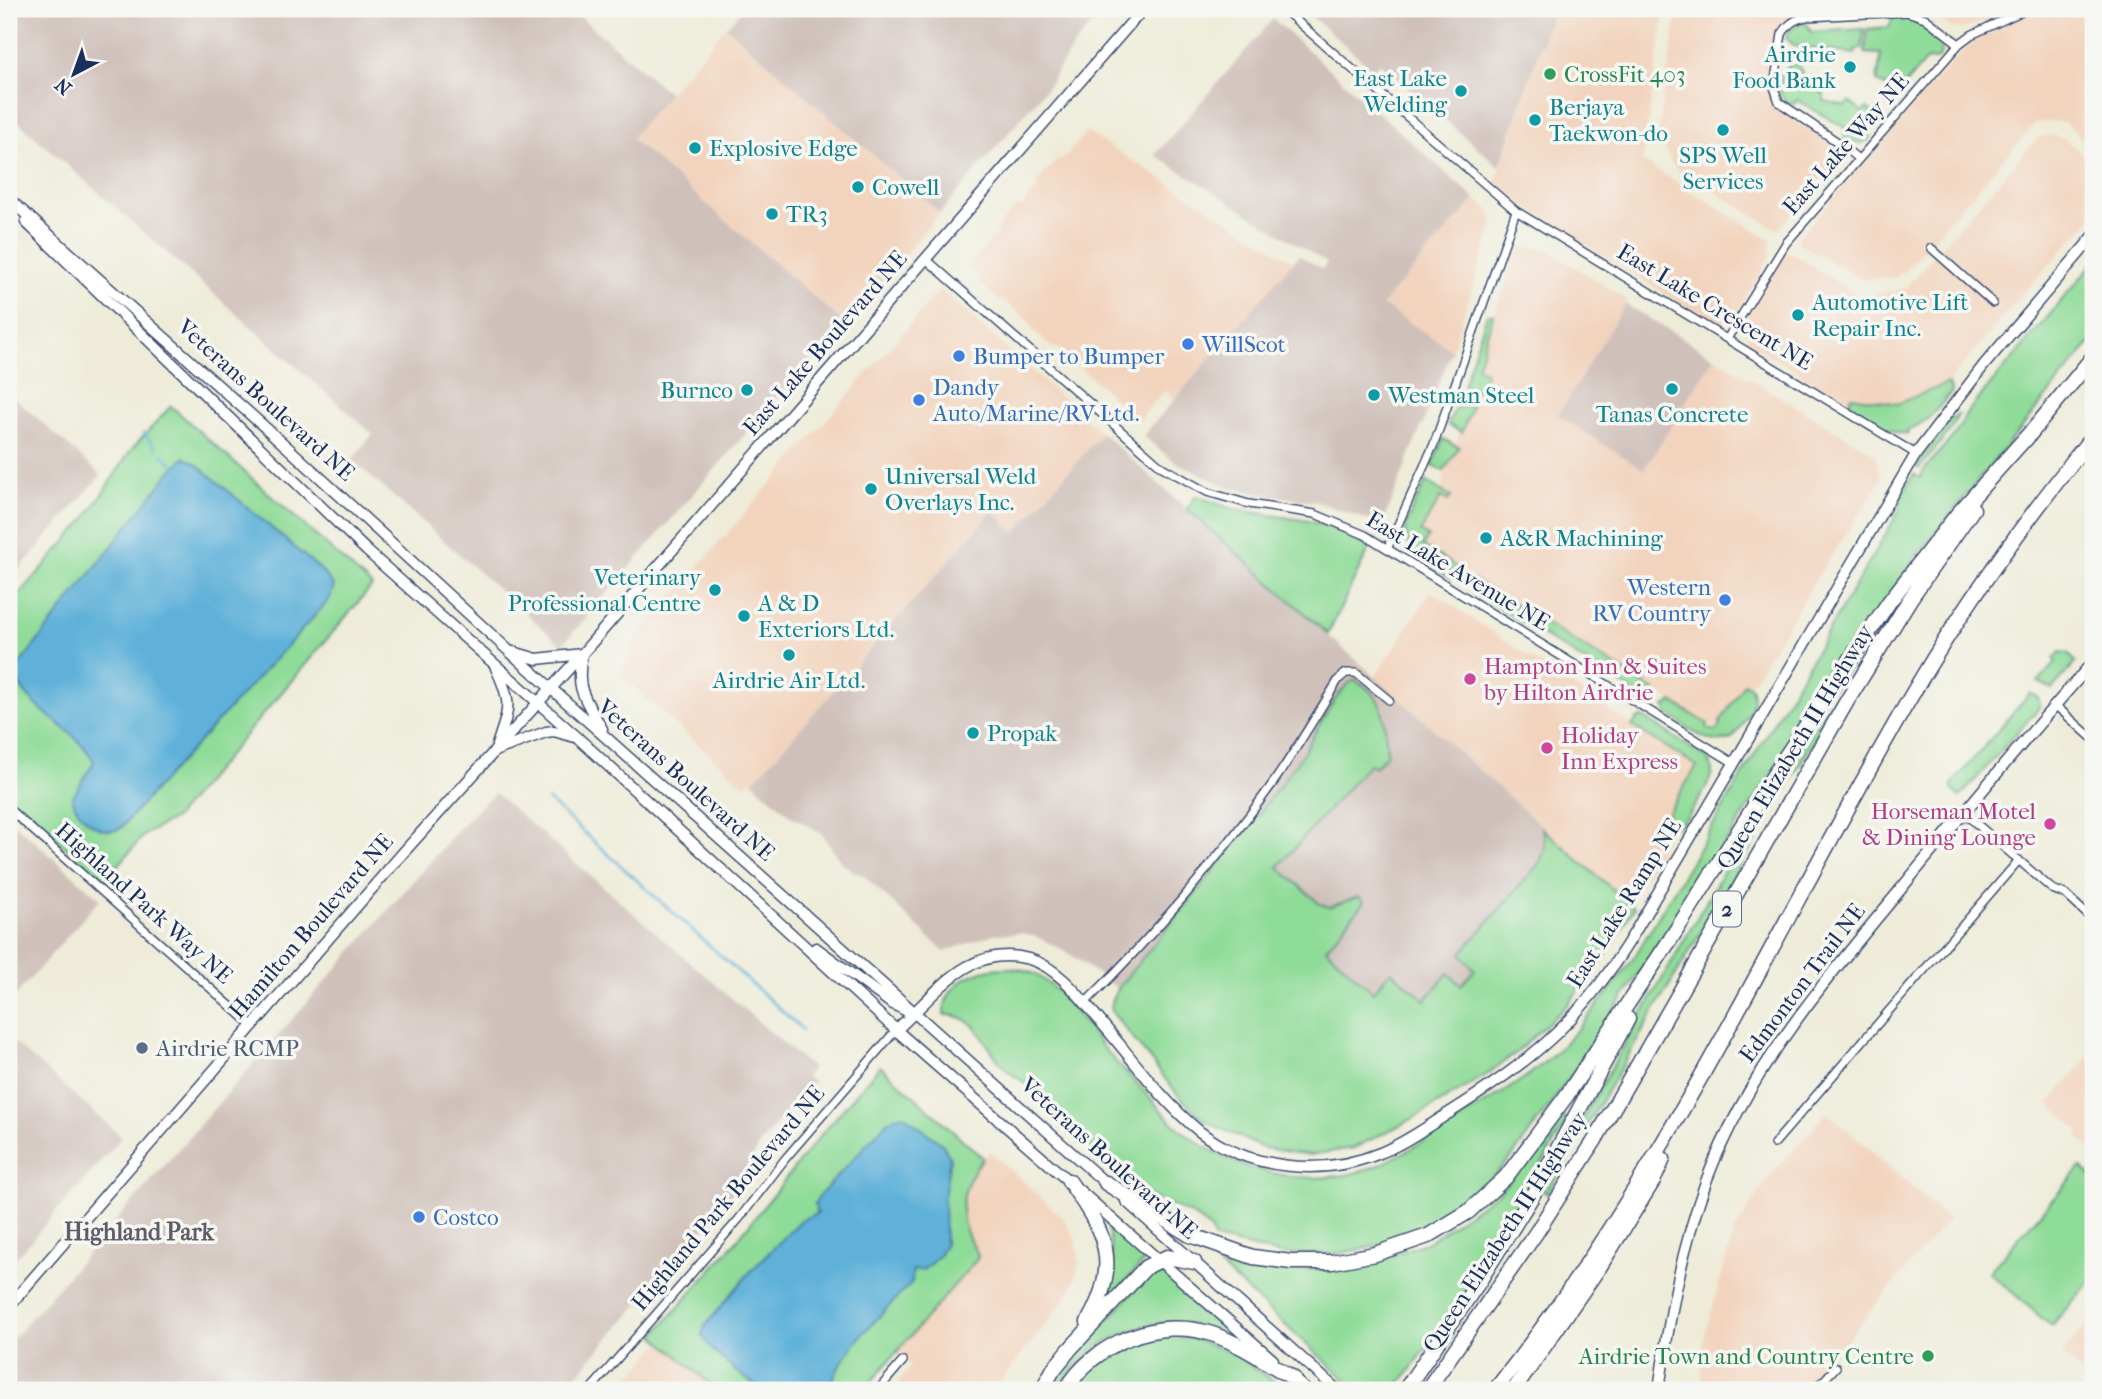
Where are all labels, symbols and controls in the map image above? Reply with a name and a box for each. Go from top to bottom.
north arrow [38,38,108,108]
place label: Airdrie Food Bank [1732,41,1837,94]
marker: Airdrie Food Bank [1842,59,1858,75]
place label: CrossFit 403 [1564,61,1685,88]
place label: East Lake Welding [1353,65,1448,118]
marker: CrossFit 403 [1542,66,1558,82]
street label: East Lake Way NE [1777,68,1915,220]
text: N [50,73,76,99]
marker: East Lake Welding [1453,83,1469,99]
place label: Berjaya Taekwon-do [1549,94,1668,147]
marker: Berjaya Taekwon-do [1527,112,1543,128]
marker: SPS Well Services [1715,122,1731,138]
place label: Explosive Edge [709,135,858,162]
marker: Explosive Edge [687,140,703,156]
place label: SPS Well Services [1679,142,1767,195]
place label: Cowell [872,174,940,201]
marker: Cowell [850,179,866,195]
place label: TR3 [786,201,828,228]
marker: TR3 [764,206,780,222]
street label: East Lake Crescent NE [1612,238,1818,376]
street label: East Lake Boulevard NE [737,245,913,441]
place label: Automotive Lift Repair Inc. [1811,289,1968,342]
marker: Automotive Lift Repair Inc. [1790,307,1806,323]
street label: Veterans Boulevard NE [171,313,360,487]
place label: WillScot [1201,331,1286,358]
marker: WillScot [1180,336,1196,352]
place label: Bumper to Bumper [973,343,1164,370]
marker: Bumper to Bumper [951,348,967,364]
place label: Dandy Auto/Marine/RV Ltd. [932,374,1139,427]
place label: Burnco [660,377,733,404]
marker: Tanas Concrete [1664,381,1680,397]
marker: Burnco [739,382,755,398]
place label: Westman Steel [1387,382,1535,409]
marker: Westman Steel [1366,387,1382,403]
marker: Dandy Auto/Marine/RV Ltd. [911,392,927,408]
place label: Tanas Concrete [1596,401,1748,428]
place label: Universal Weld Overlays Inc. [885,463,1037,516]
marker: Universal Weld Overlays Inc. [863,481,879,497]
street label: East Lake Avenue NE [1361,506,1555,636]
place label: A&R Machining [1499,525,1663,552]
marker: A&R Machining [1478,530,1494,546]
place label: Veterinary Professional Centre [508,564,702,617]
place label: Western RV Country [1592,574,1712,627]
marker: Veterinary Professional Centre [707,582,723,598]
place label: A & D Exteriors Ltd. [757,590,894,643]
marker: Western RV Country [1717,592,1733,608]
marker: A & D Exteriors Ltd. [736,608,752,624]
street label: Queen Elizabeth II Highway [1711,619,1879,874]
marker: Airdrie Air Ltd. [781,647,797,663]
place label: Hampton Inn & Suites by Hilton Airdrie [1483,653,1706,706]
place label: Airdrie Air Ltd. [712,667,865,694]
marker: Hampton Inn & Suites by Hilton Airdrie [1462,671,1478,687]
street label: Veterans Boulevard NE [591,693,780,867]
place label: Propak [987,720,1058,747]
place label: Holiday Inn Express [1561,722,1678,775]
marker: Propak [965,725,981,741]
marker: Holiday Inn Express [1539,740,1555,756]
place label: Horseman Motel & Dining Lounge [1862,798,2037,851]
street label: East Lake Ramp NE [1561,813,1687,993]
marker: Horseman Motel & Dining Lounge [2042,816,2058,832]
street label: Highland Park Way NE [50,817,238,989]
street label: Hamilton Boulevard NE [223,828,399,1024]
road number: 2 [1713,892,1741,926]
street label: Edmonton Trail NE [1733,898,1871,1068]
place label: Airdrie RCMP [155,1035,299,1062]
marker: Airdrie RCMP [134,1040,150,1056]
street label: Veterans Boulevard NE [1014,1071,1203,1245]
street label: Highland Park Boulevard NE [626,1080,830,1316]
street label: Queen Elizabeth II Highway [1417,1106,1593,1357]
place label: Costco [433,1204,499,1231]
marker: Costco [411,1209,427,1225]
district label: Highland Park [64,1218,215,1246]
place label: Airdrie Town and Country Centre [1578,1343,1914,1370]
marker: Airdrie Town and Country Centre [1920,1348,1936,1364]

